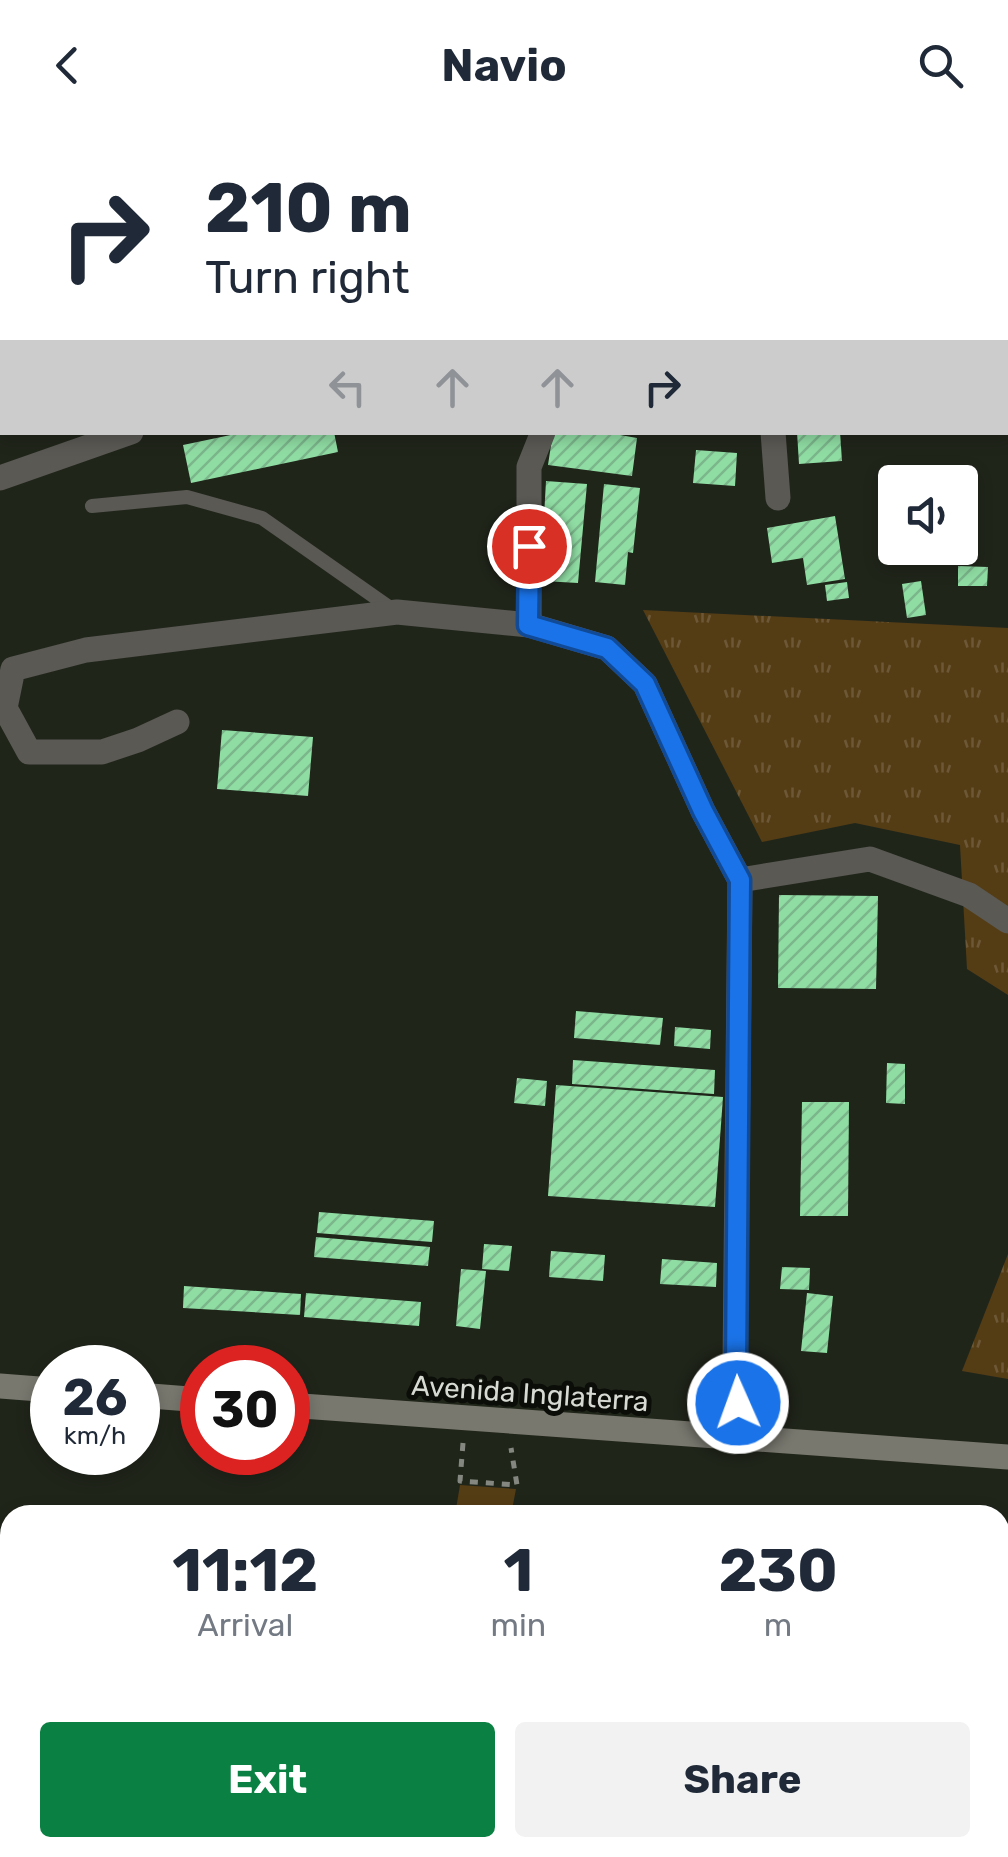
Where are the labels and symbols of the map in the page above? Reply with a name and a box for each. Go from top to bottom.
pin [487,504,572,589]
speed limit sign: 30 [180,1345,310,1475]
position arrow [686,1351,790,1455]
street label: Avenida Inglaterra [410,1369,650,1418]

